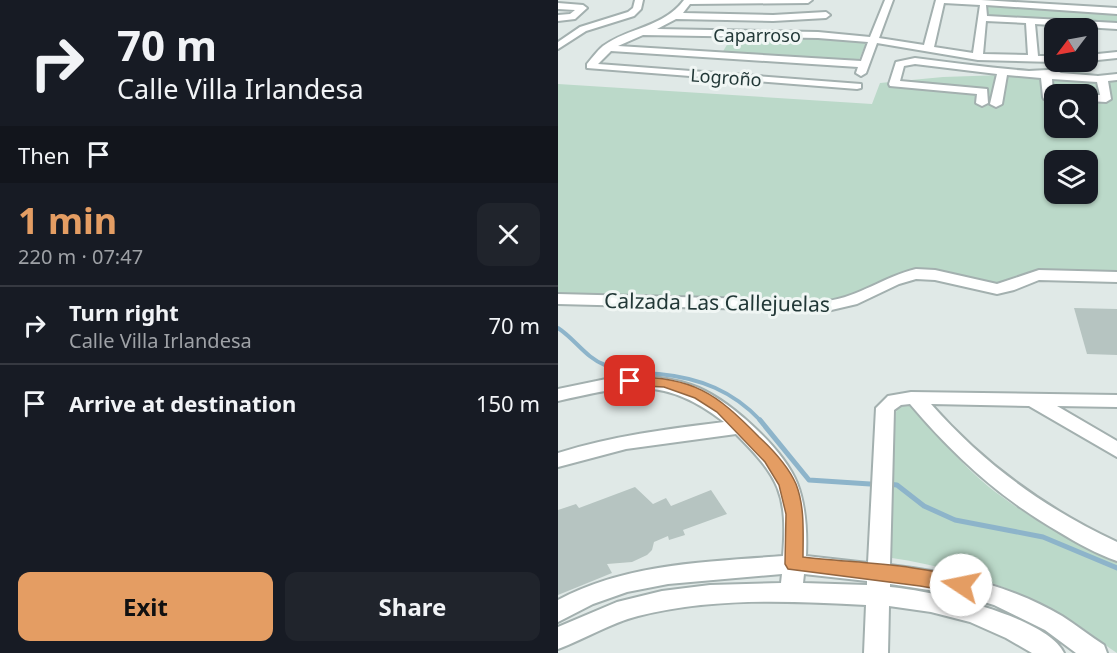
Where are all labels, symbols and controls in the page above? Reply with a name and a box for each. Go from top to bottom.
text: 70 m [117,16,217,73]
north arrow [1044,18,1098,72]
map controls [1044,18,1098,204]
street label: Caparroso [713,23,801,47]
icon: right [18,24,96,102]
street label: Logroño [690,63,762,91]
text: Calle Villa Irlandesa [117,70,364,107]
button: search [1044,84,1098,138]
icon: arrive [82,138,115,171]
text: Then [18,140,70,170]
button: layers [1044,150,1098,204]
text: 1 min [18,196,117,245]
button: close [477,203,540,266]
text: 220 m · 07:47 [18,243,143,270]
street label: Calzada Las Callejuelas [604,286,830,318]
text: Turn right [69,297,179,327]
icon: right [18,309,51,342]
text: 70 m [489,310,540,340]
text: Calle Villa Irlandesa [69,327,252,354]
pin [604,355,655,406]
icon: arrive [613,364,646,397]
icon: arrive [18,387,51,420]
text: Arrive at destination [69,388,296,418]
text: 150 m [476,388,540,418]
position arrow [929,553,993,617]
button: Exit [18,572,273,641]
button: Share [285,572,540,641]

